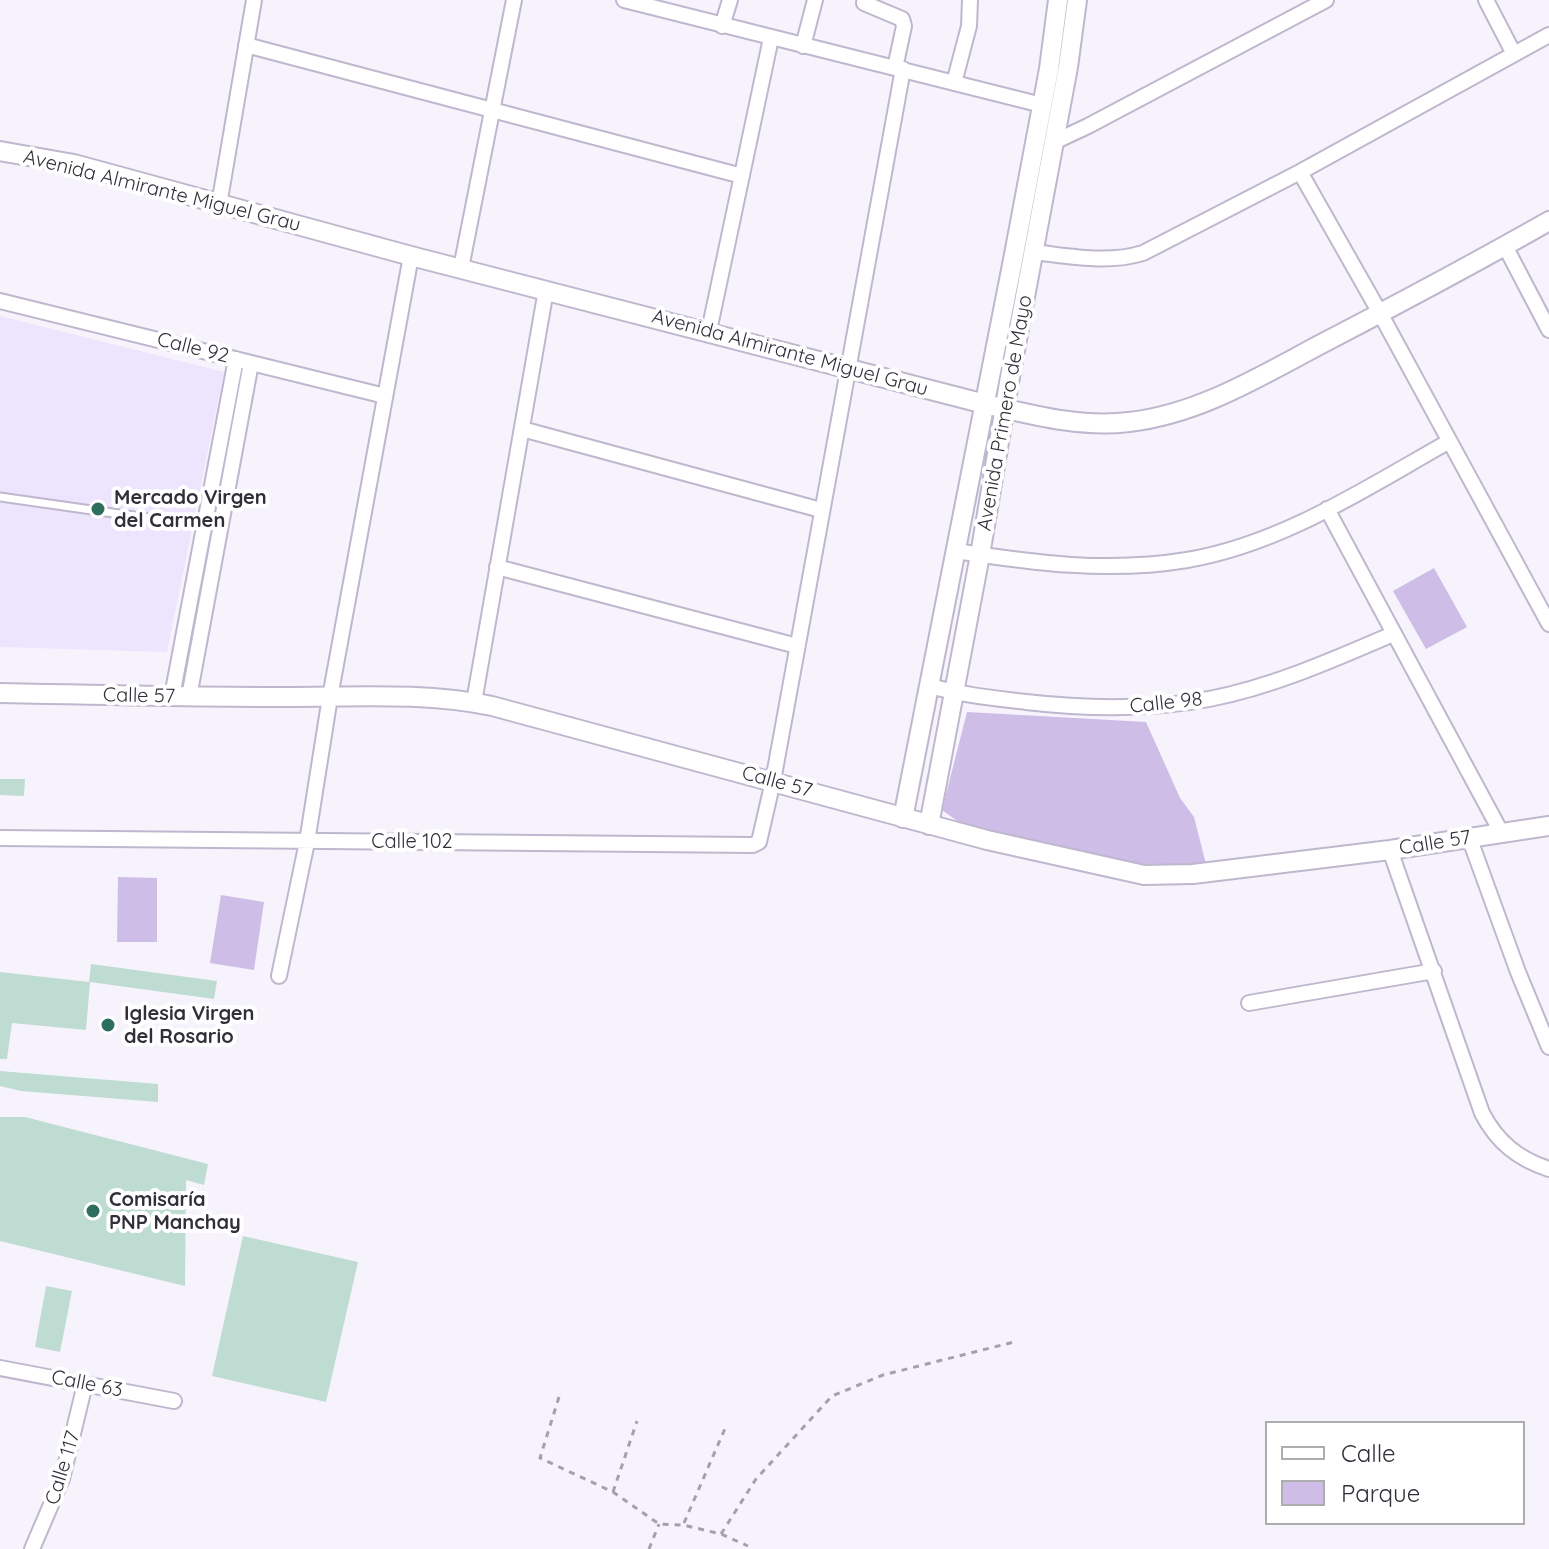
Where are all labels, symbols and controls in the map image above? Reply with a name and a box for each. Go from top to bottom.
street label: Avenida Almirante Miguel Grau [21,145,303,237]
street label: Avenida Primero de Mayo [972,293,1038,533]
street label: Avenida Almirante Miguel Grau [649,305,931,401]
street label: Calle 92 [155,328,231,368]
place label: Mercado Virgen del Carmen [114,486,267,533]
marker: Mercado Virgen del Carmen [89,500,107,518]
street label: Calle 57 [103,683,175,709]
street label: Calle 98 [1128,687,1204,719]
street label: Calle 57 [739,761,815,803]
street label: Calle 57 [1398,826,1472,860]
street label: Calle 102 [371,830,453,854]
place label: Iglesia Virgen del Rosario [124,1002,255,1049]
marker: Iglesia Virgen del Rosario [99,1016,117,1034]
place label: Comisaría PNP Manchay [109,1188,241,1235]
marker: Comisaría PNP Manchay [84,1202,102,1220]
street label: Calle 63 [49,1365,125,1403]
legend [1265,1421,1525,1525]
street label: Calle 117 [40,1428,86,1508]
text: Calle [1341,1438,1396,1468]
text: Parque [1341,1478,1420,1508]

